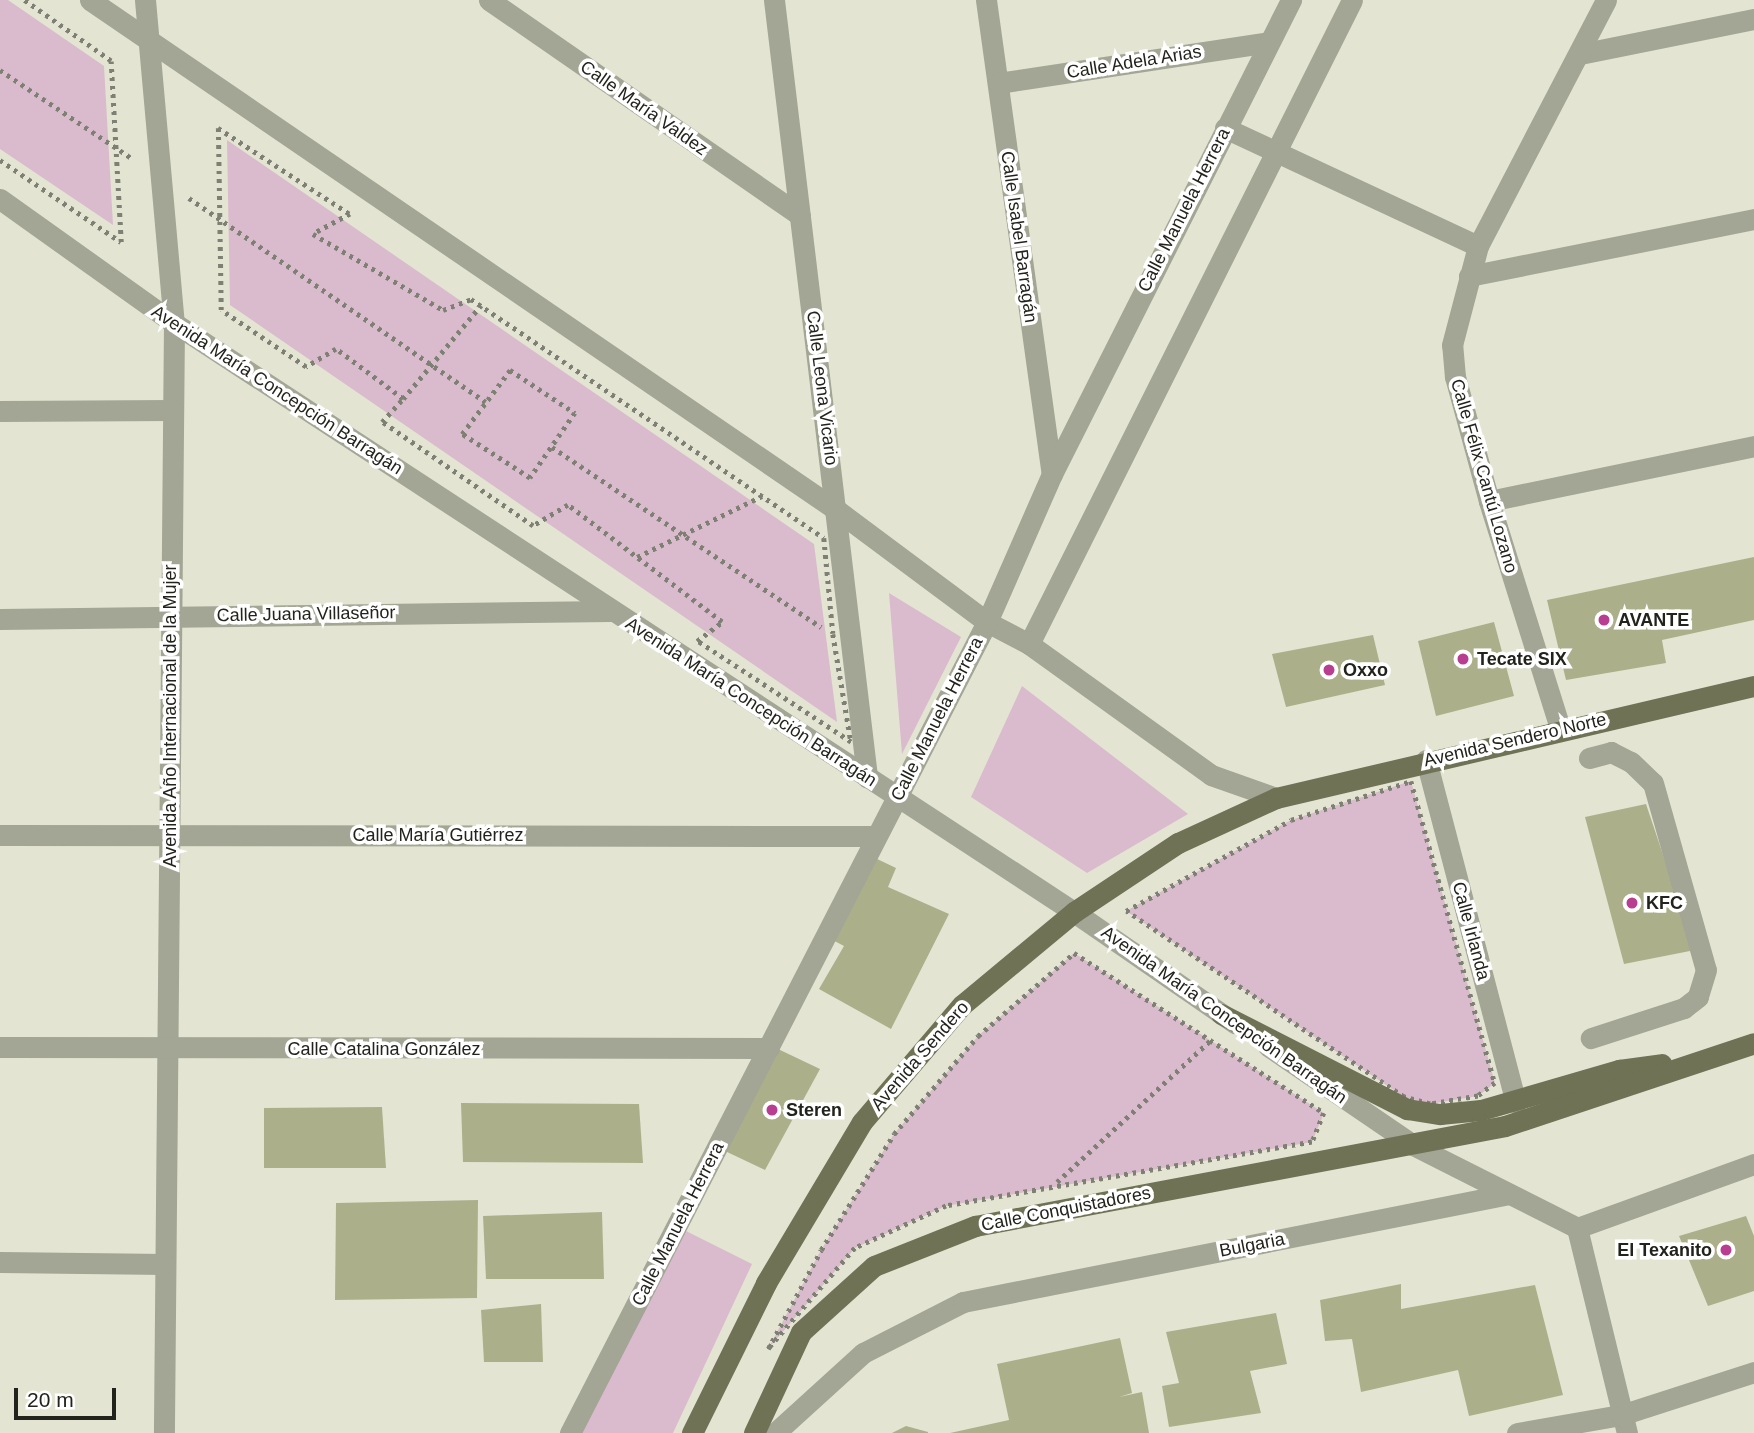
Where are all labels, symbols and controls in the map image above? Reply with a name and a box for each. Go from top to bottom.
street label: Calle Adela Arias [1064,41,1204,83]
street label: Calle María Valdez [576,56,712,160]
street label: Calle Manuela Herrera [1133,124,1235,296]
street label: Calle Isabel Barragán [996,150,1042,324]
street label: Avenida María Concepción Barragán [147,301,407,479]
street label: Calle Leona Vicario [802,309,842,467]
street label: Calle Félix Cantú Lozano [1446,376,1522,576]
street label: Avenida Año Internacional de la Mujer [159,564,181,868]
street label: Calle Juana Villaseñor [216,602,396,626]
place label: AVANTE [1618,609,1689,631]
marker: AVANTE [1596,612,1612,628]
street label: Avenida María Concepción Barragán [621,613,881,791]
street label: Calle Manuela Herrera [886,633,988,805]
place label: Tecate SIX [1477,648,1567,670]
marker: Tecate SIX [1455,651,1471,667]
place label: Oxxo [1343,659,1388,681]
marker: Oxxo [1321,662,1337,678]
street label: Avenida Sendero Norte [1422,708,1608,772]
street label: Calle María Gutiérrez [352,824,524,846]
street label: Calle Irlanda [1447,879,1495,983]
place label: KFC [1646,892,1683,914]
marker: KFC [1624,895,1640,911]
street label: Avenida María Concepción Barragán [1097,922,1351,1108]
street label: Avenida Sendero [867,997,973,1115]
street label: Calle Catalina González [287,1038,481,1060]
place label: Steren [786,1099,842,1121]
marker: Steren [764,1102,780,1118]
street label: Calle Manuela Herrera [627,1138,729,1310]
street label: Calle Conquistadores [979,1182,1153,1236]
street label: Bulgaria [1218,1228,1286,1262]
place label: El Texanito [1617,1239,1712,1261]
marker: El Texanito [1718,1242,1734,1258]
scale bar [18,1374,119,1418]
text: 20 m [27,1388,74,1411]

